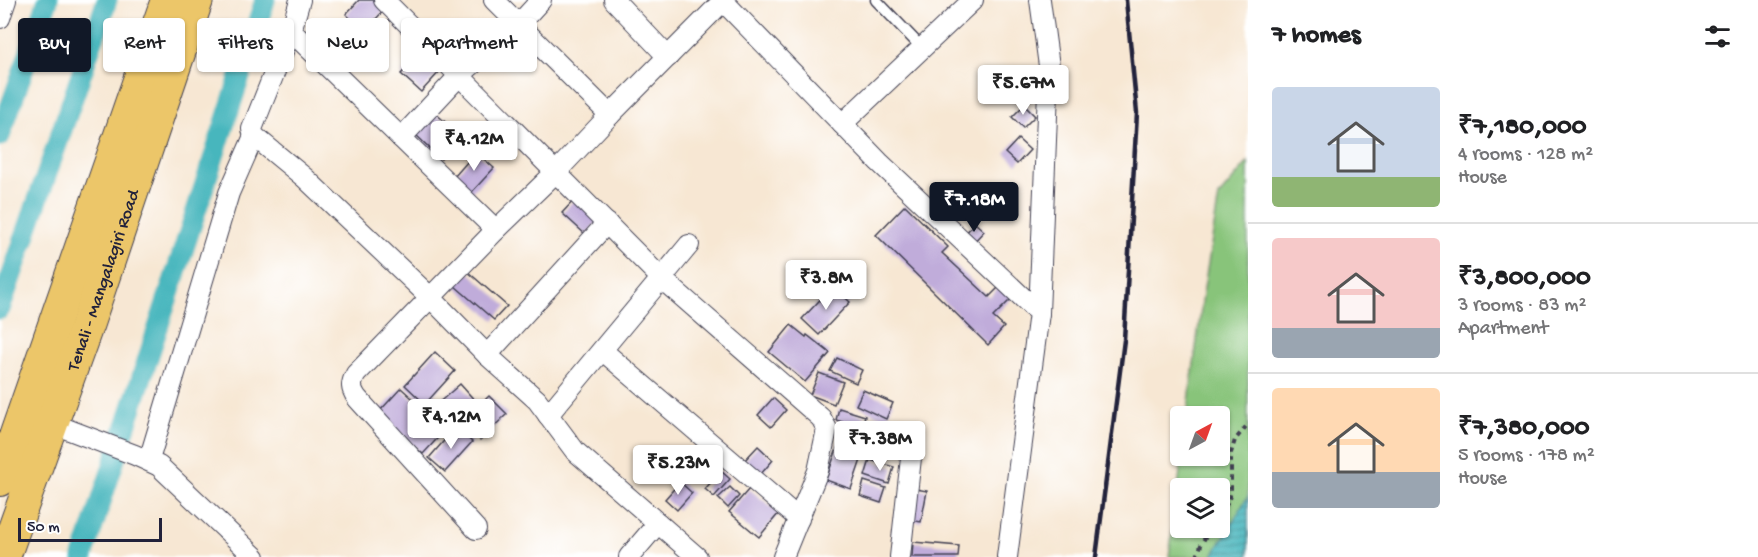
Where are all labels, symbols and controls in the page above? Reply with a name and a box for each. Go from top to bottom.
chip: Buy [18,18,91,72]
chip: Rent [103,18,185,72]
chip: Filters [197,18,294,72]
chip: New [306,18,389,72]
chip: Apartment [401,18,537,72]
icon: filters [1701,20,1734,53]
text: 7 homes [1272,21,1361,52]
pin: ₹5.67M [974,65,1072,116]
text: ₹5.67M [992,73,1054,96]
icon: home [1320,111,1392,183]
text: ₹7,180,000 [1458,113,1587,144]
pin: ₹4.12M [425,121,523,172]
text: ₹4.12M [445,129,503,152]
text: 4 rooms · 128 m² [1458,144,1593,167]
text: House [1458,167,1507,190]
pin: ₹7.18M [925,182,1023,233]
street label: Tenali - Mangalagiri Road [63,186,146,375]
text: ₹7.18M [943,190,1005,213]
pin: ₹3.8M [784,260,868,311]
icon: home [1320,262,1392,334]
text: ₹3,800,000 [1458,264,1591,295]
text: ₹3.8M [800,268,852,291]
text: 3 rooms · 83 m² [1458,295,1586,318]
text: Apartment [1458,318,1548,341]
pin: ₹4.12M [402,399,500,450]
north arrow [1170,406,1230,466]
map controls [1170,406,1230,538]
text: ₹4.12M [422,407,480,430]
icon: home [1320,412,1392,484]
text: ₹7,380,000 [1458,414,1590,445]
pin: ₹7.38M [831,421,929,472]
text: ₹7.38M [848,429,912,452]
pin: ₹5.23M [629,445,727,496]
text: 5 rooms · 178 m² [1458,445,1595,468]
text: ₹5.23M [647,453,709,476]
text: House [1458,468,1507,491]
button: layers [1170,478,1230,538]
scale bar [18,515,162,542]
text: 50 m [27,519,60,538]

